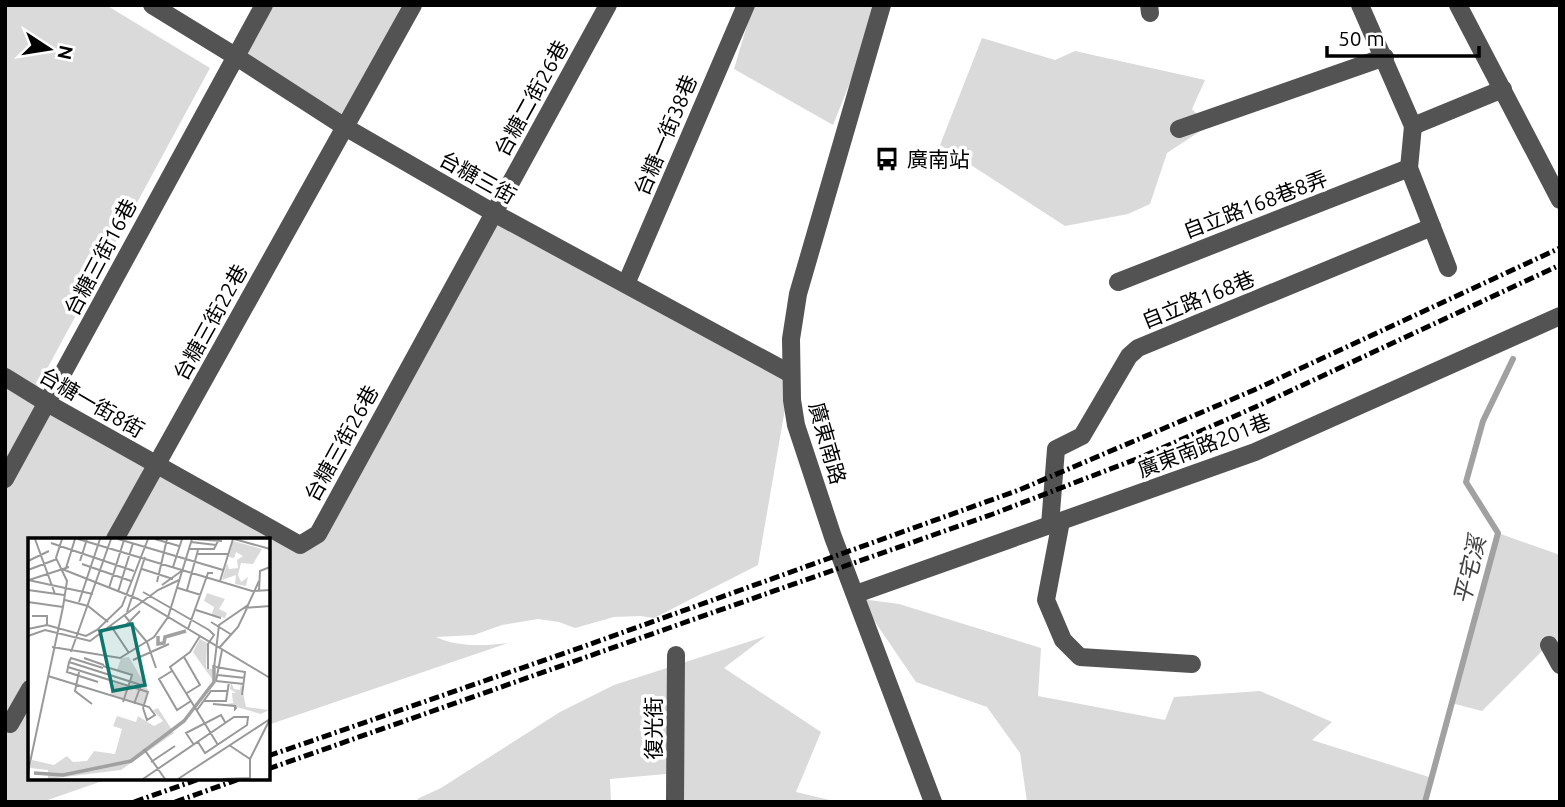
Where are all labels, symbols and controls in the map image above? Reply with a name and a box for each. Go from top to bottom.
north arrow [14,14,84,84]
scale bar [1327,14,1479,58]
text: 50 m [1338,26,1385,50]
street label: 台糖二街26巷 [489,36,573,160]
text: N [53,43,78,62]
street label: 台糖一街38巷 [629,71,701,199]
bus stop icon: 廣南站 [873,145,901,173]
street label: 台糖三街 [435,146,521,208]
place label: 廣南站 [907,147,970,171]
street label: 自立路168巷8弄 [1180,165,1330,243]
street label: 台糖三街16巷 [59,195,141,319]
street label: 台糖三街22巷 [168,260,252,384]
street label: 自立路168巷 [1138,265,1258,333]
street label: 台糖一街8街 [35,362,149,442]
street label: 台糖三街26巷 [299,381,383,505]
street label: 廣東南路 [805,399,851,487]
street label: 廣東南路201巷 [1134,409,1274,481]
water label: 平宅溪 [1449,531,1490,606]
inset map [28,538,270,779]
street label: 復光街 [641,697,665,760]

